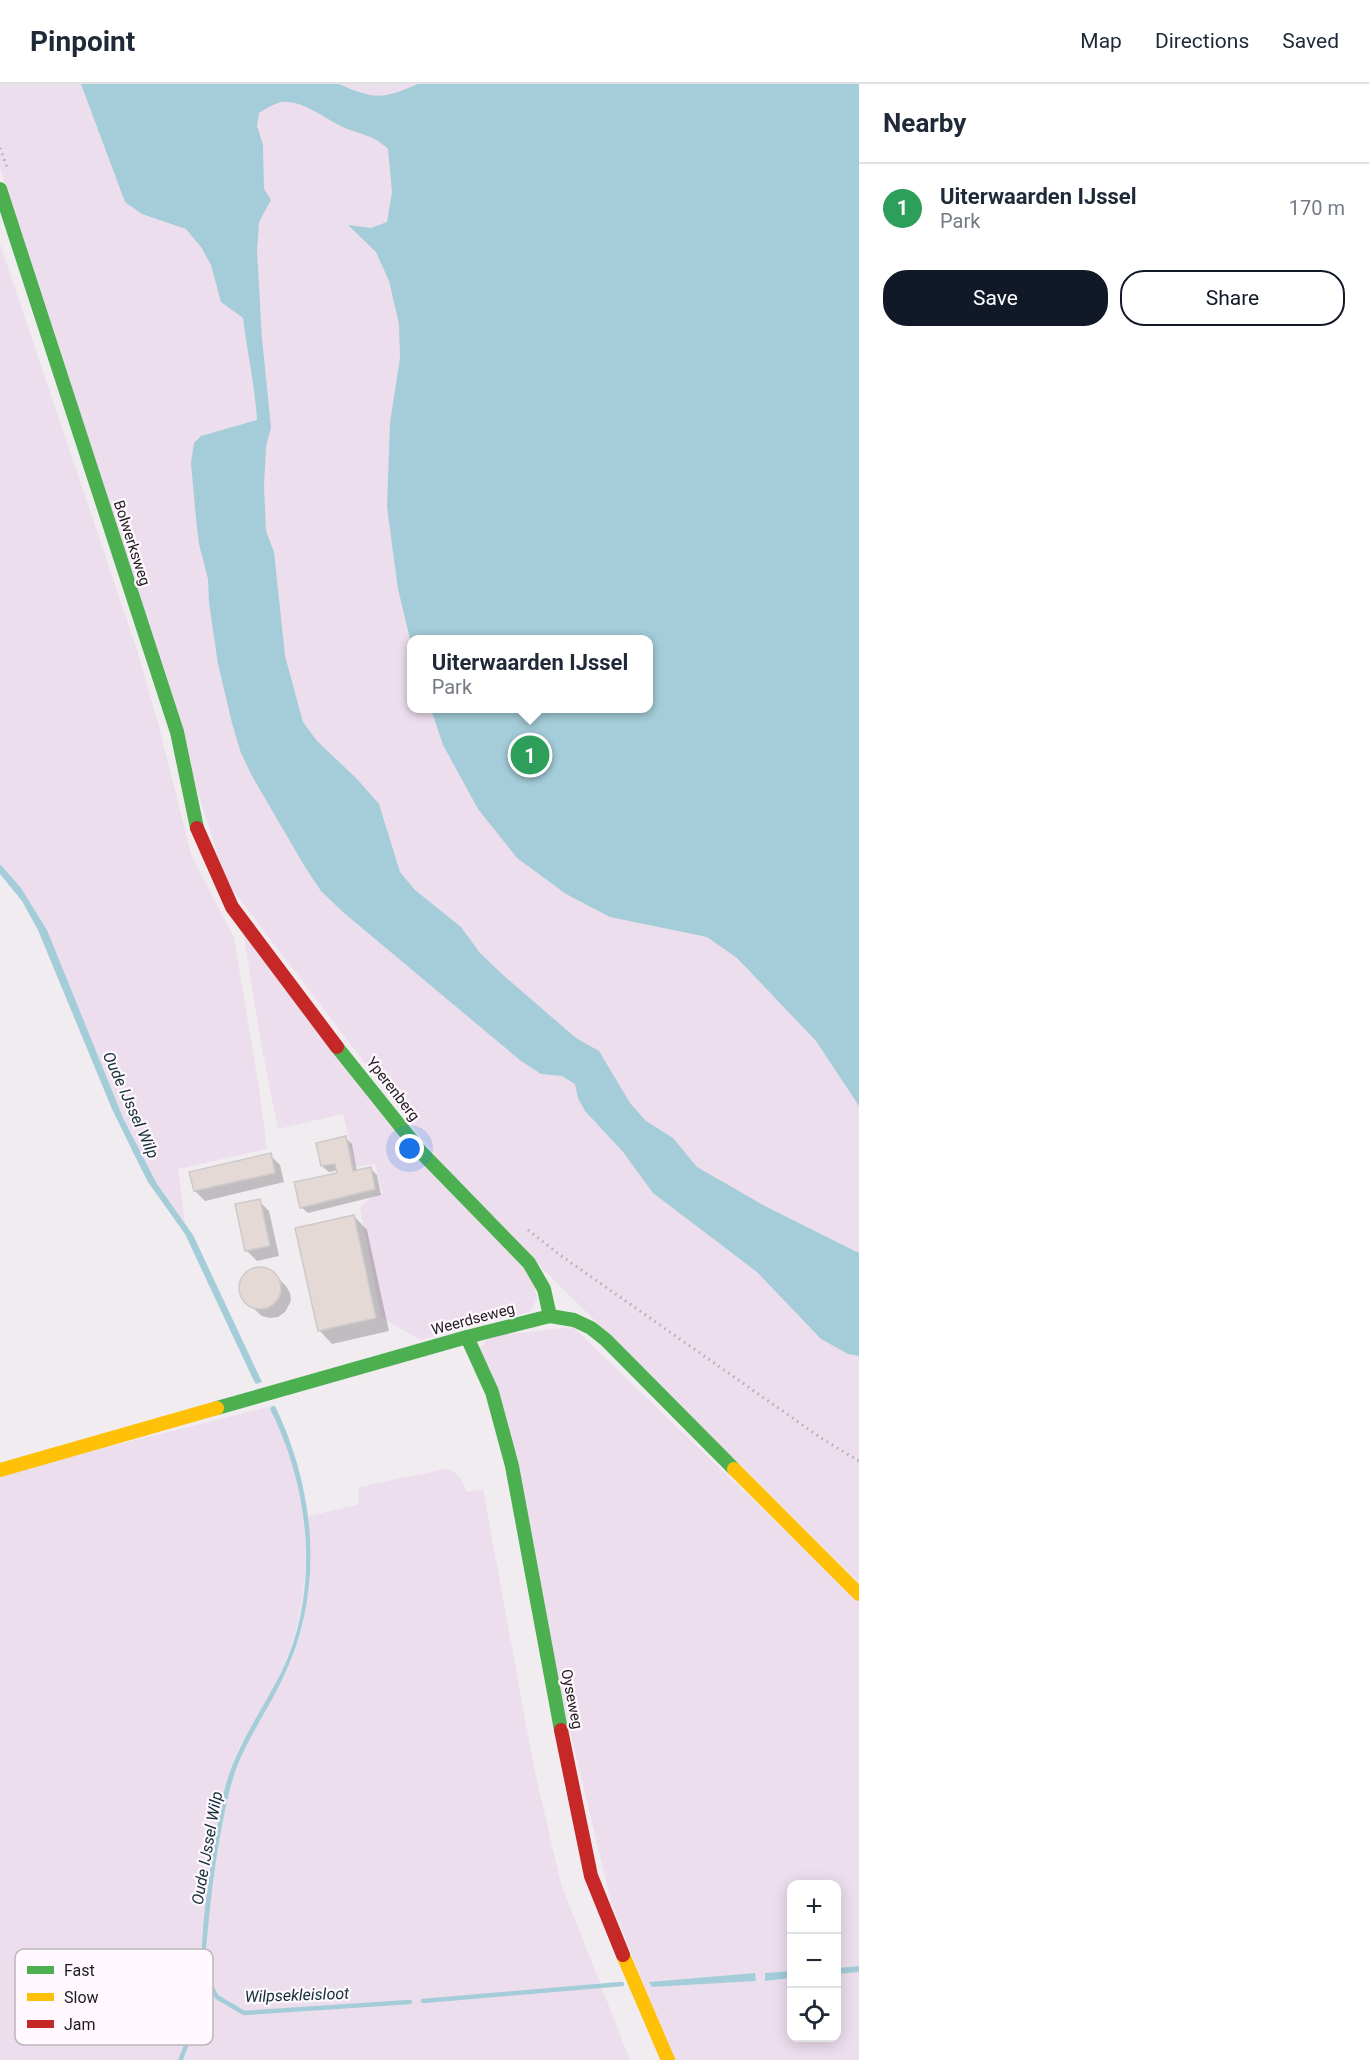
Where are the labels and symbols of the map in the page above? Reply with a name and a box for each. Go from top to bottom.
street label: Bolwerksweg [110,498,154,588]
pin: 1 [510,732,550,778]
water label: Oude IJssel Wilp [99,1049,163,1161]
street label: Yperenberg [363,1054,423,1124]
your location [395,1134,424,1163]
street label: Weerdseweg [429,1299,517,1339]
street label: Oyseweg [557,1667,587,1731]
water label: Oude IJssel Wilp [188,1790,226,1906]
legend [15,1949,213,2045]
text: Fast [64,1961,95,1980]
water label: Wilpsekleisloot [244,1984,350,2006]
text: Slow [64,1988,99,2007]
text: Jam [64,2015,96,2034]

